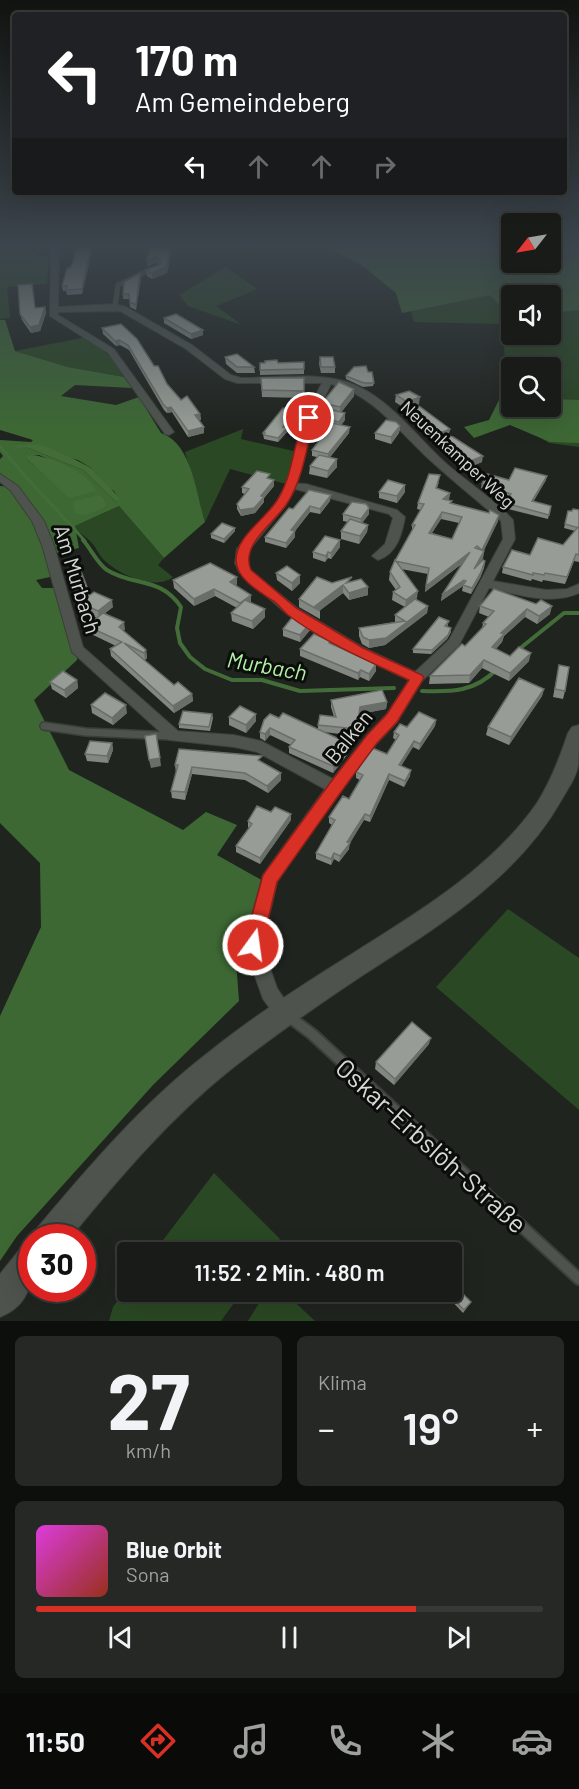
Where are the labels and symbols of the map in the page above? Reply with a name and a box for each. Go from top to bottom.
north arrow [501,213,561,273]
pin [283,392,334,443]
street label: Neuenkamper Weg [397,396,519,512]
street label: Am Murbach [50,521,106,637]
water label: Murbach [225,645,309,685]
street label: Balken [319,704,377,768]
position arrow [221,913,285,977]
street label: Oskar-Erbslöh-Straße [330,1051,534,1239]
speed limit sign: 30 [18,1224,96,1302]

